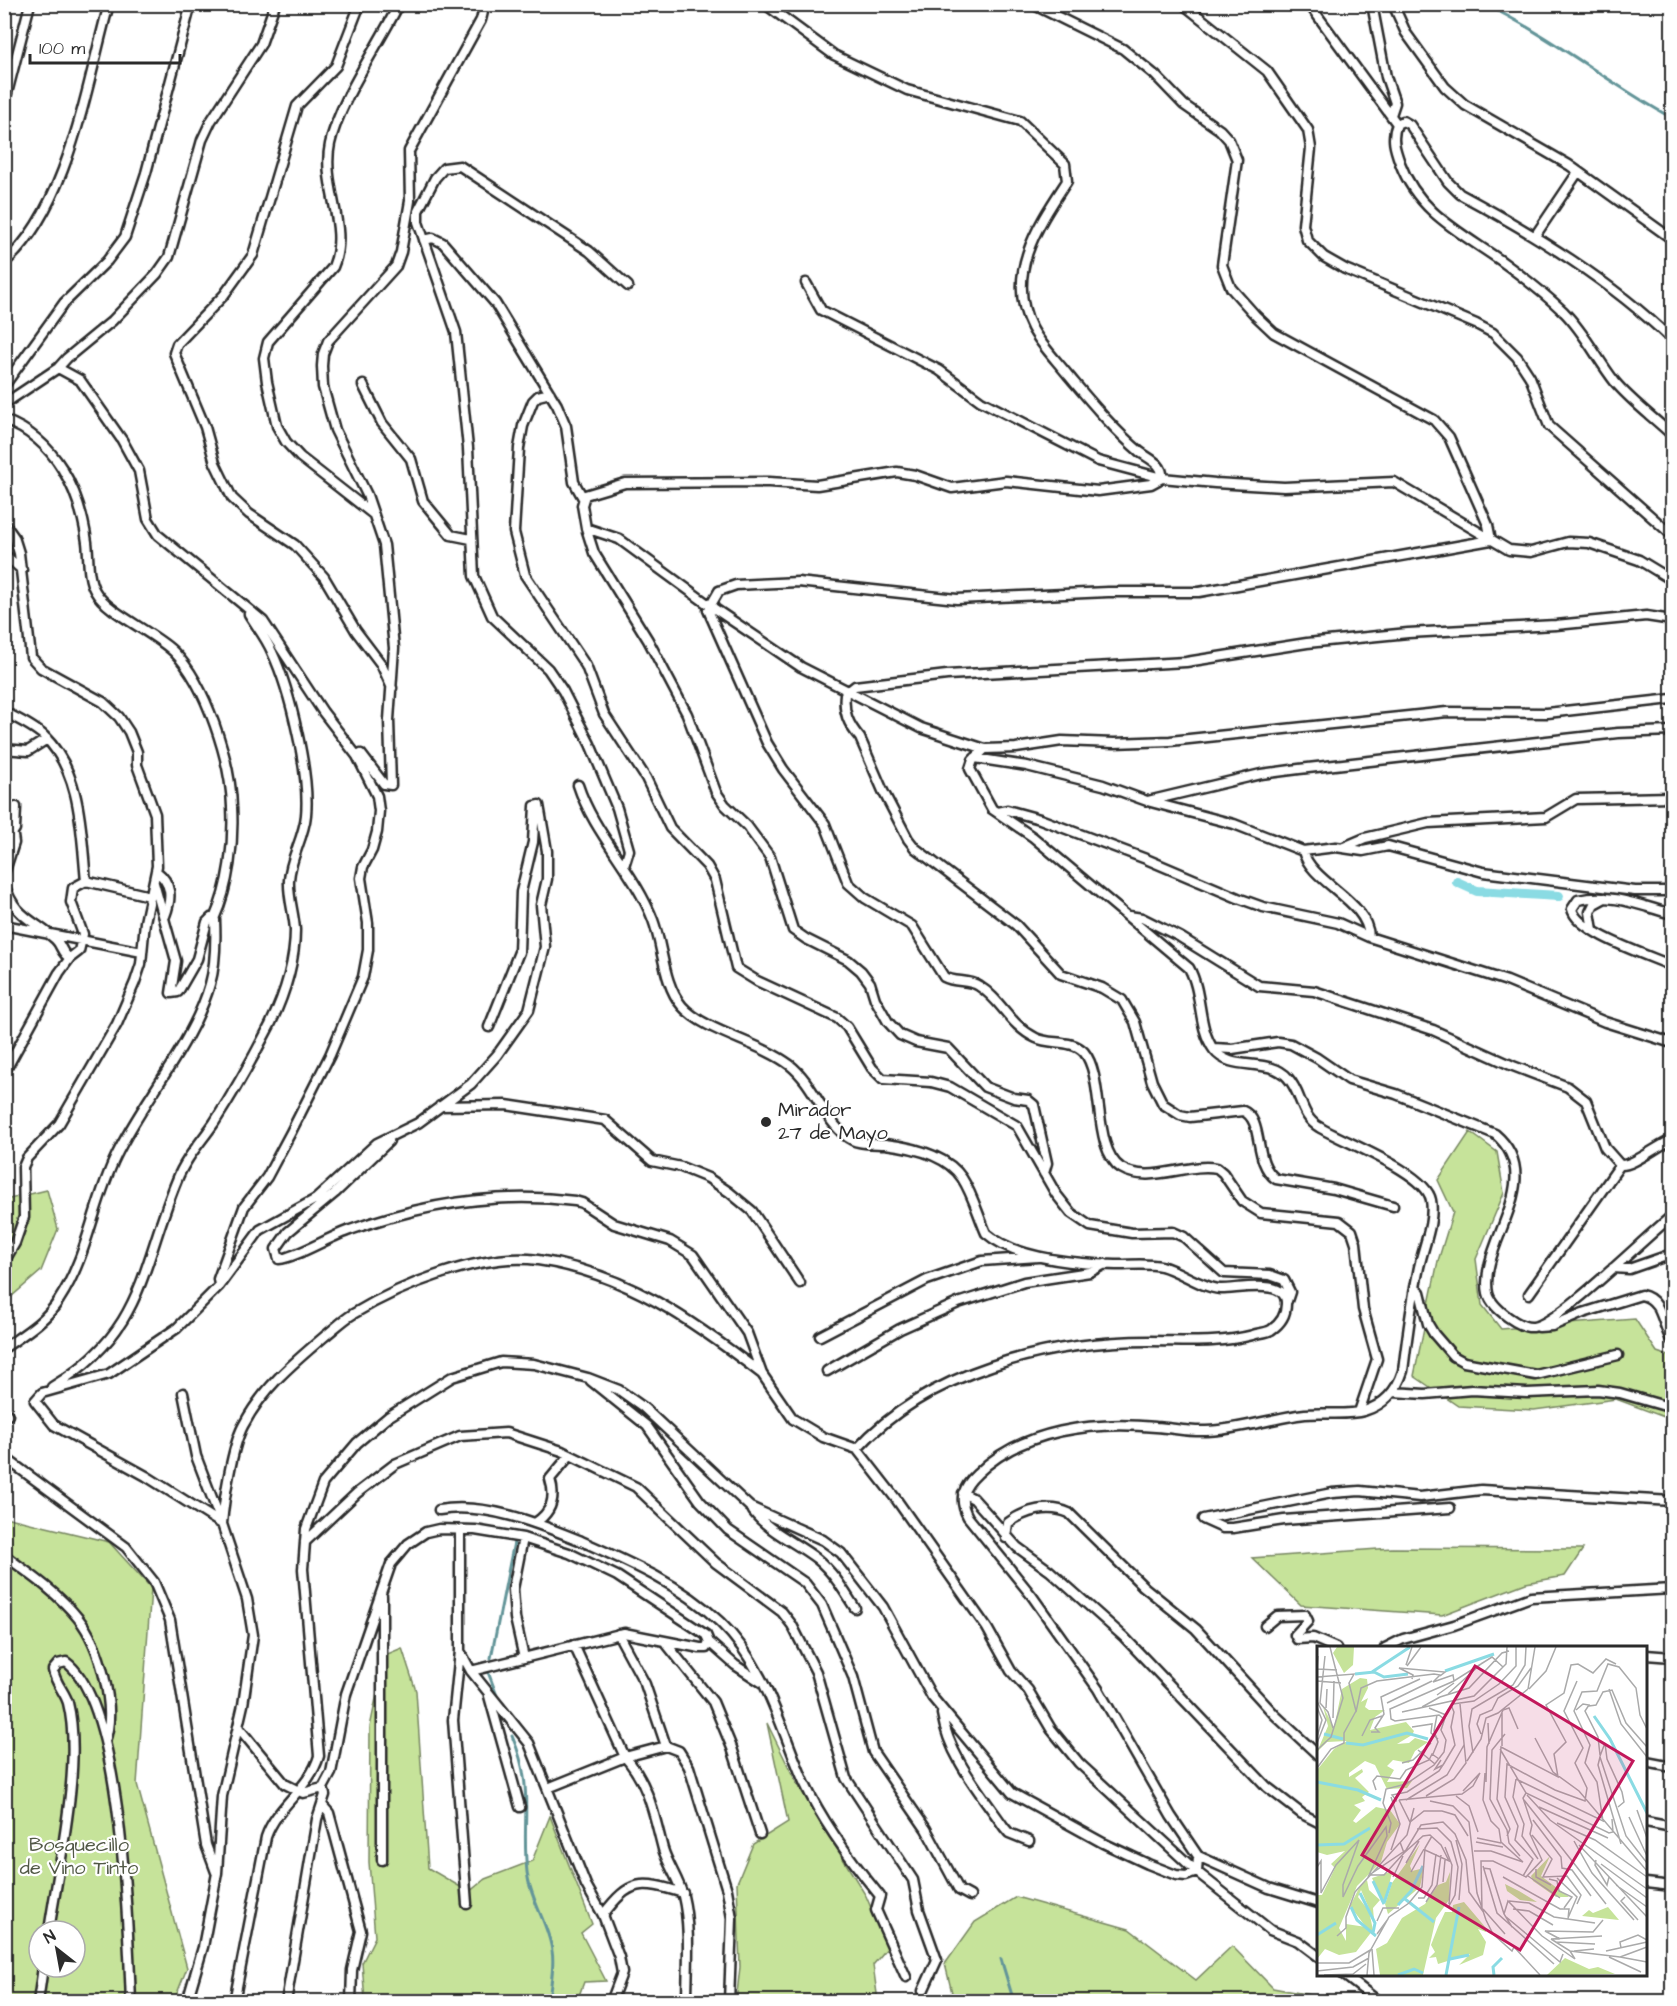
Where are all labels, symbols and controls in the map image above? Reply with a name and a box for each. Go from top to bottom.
scale bar [30,27,180,65]
text: 100 m [39,36,85,61]
place label: Mirador 27 de Mayo [778,1096,888,1148]
marker: Mirador 27 de Mayo [759,1115,773,1129]
inset map [1317,1646,1647,1976]
park label: Bosquecillo de Vino Tinto [20,1831,138,1882]
north arrow [27,1919,87,1979]
text: N [40,1925,60,1949]

